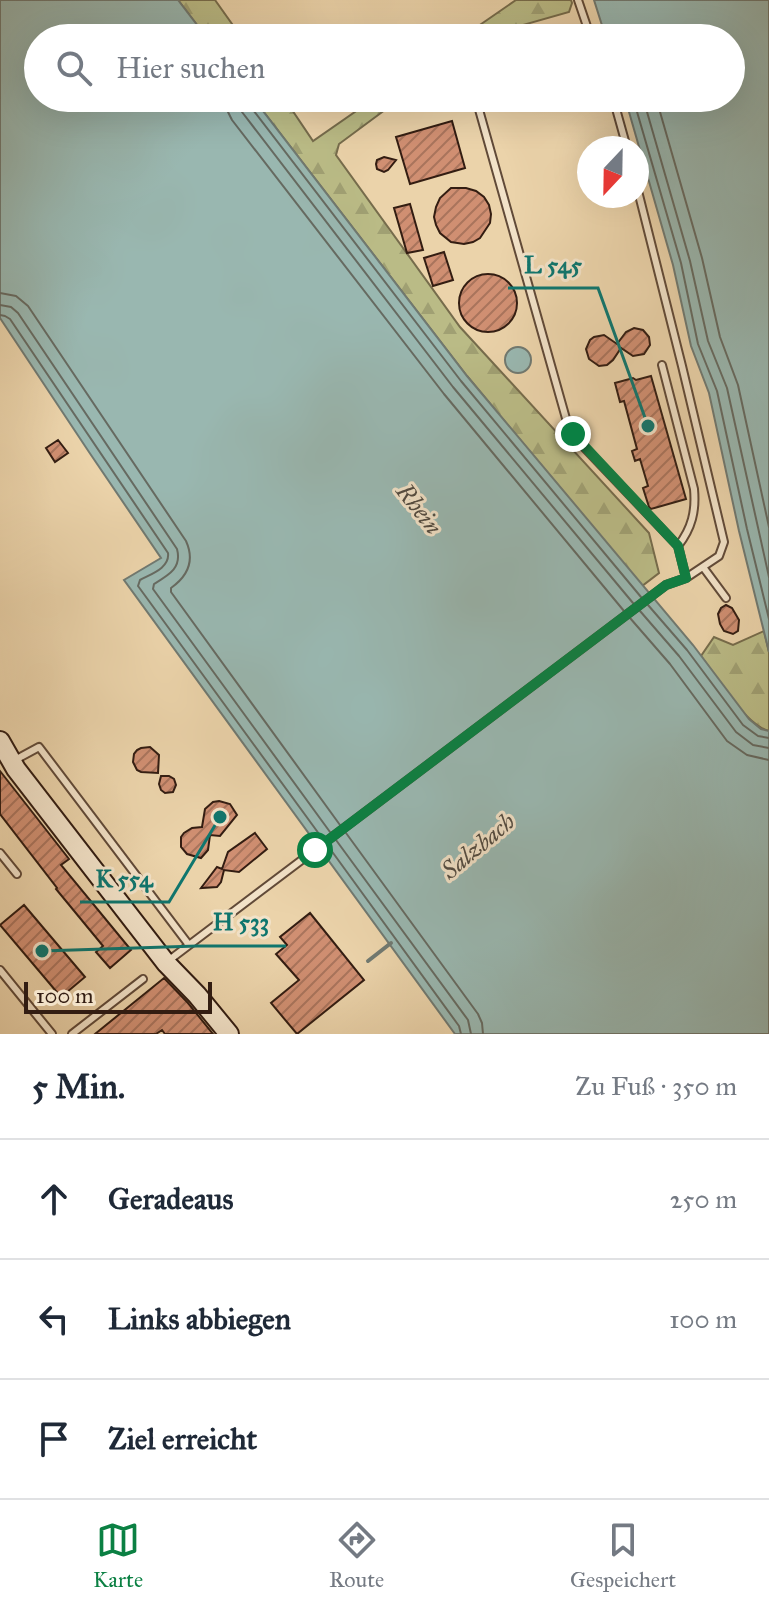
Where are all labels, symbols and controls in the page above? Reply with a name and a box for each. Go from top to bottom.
search box [24,24,745,112]
icon: search [52,46,96,90]
text: Hier suchen [116,50,265,86]
north arrow [577,136,649,208]
callout: L 545 [508,240,598,288]
text: L 545 [524,250,583,280]
route end [555,416,591,452]
water label: Rhein [389,477,449,541]
water label: Salzbach [434,806,521,886]
route start [297,832,333,868]
callout: K 554 [80,854,169,902]
text: K 554 [95,864,154,894]
callout: H 533 [197,898,286,946]
text: H 533 [213,907,269,937]
scale bar [24,978,212,1014]
text: 100 m [36,982,93,1009]
text: 5 Min. [32,1066,125,1107]
text: Zu Fuß · 350 m [575,1070,737,1102]
icon: ahead [32,1177,76,1221]
text: Geradeaus [108,1181,234,1217]
text: 250 m [670,1183,737,1215]
icon: left [32,1297,76,1341]
text: Links abbiegen [108,1301,291,1337]
text: 100 m [669,1303,737,1335]
icon: arrive [32,1417,76,1461]
text: Ziel erreicht [108,1421,257,1457]
tab: Karte [93,1518,143,1593]
tab: Route [329,1518,384,1593]
tab: Gespeichert [570,1518,676,1593]

